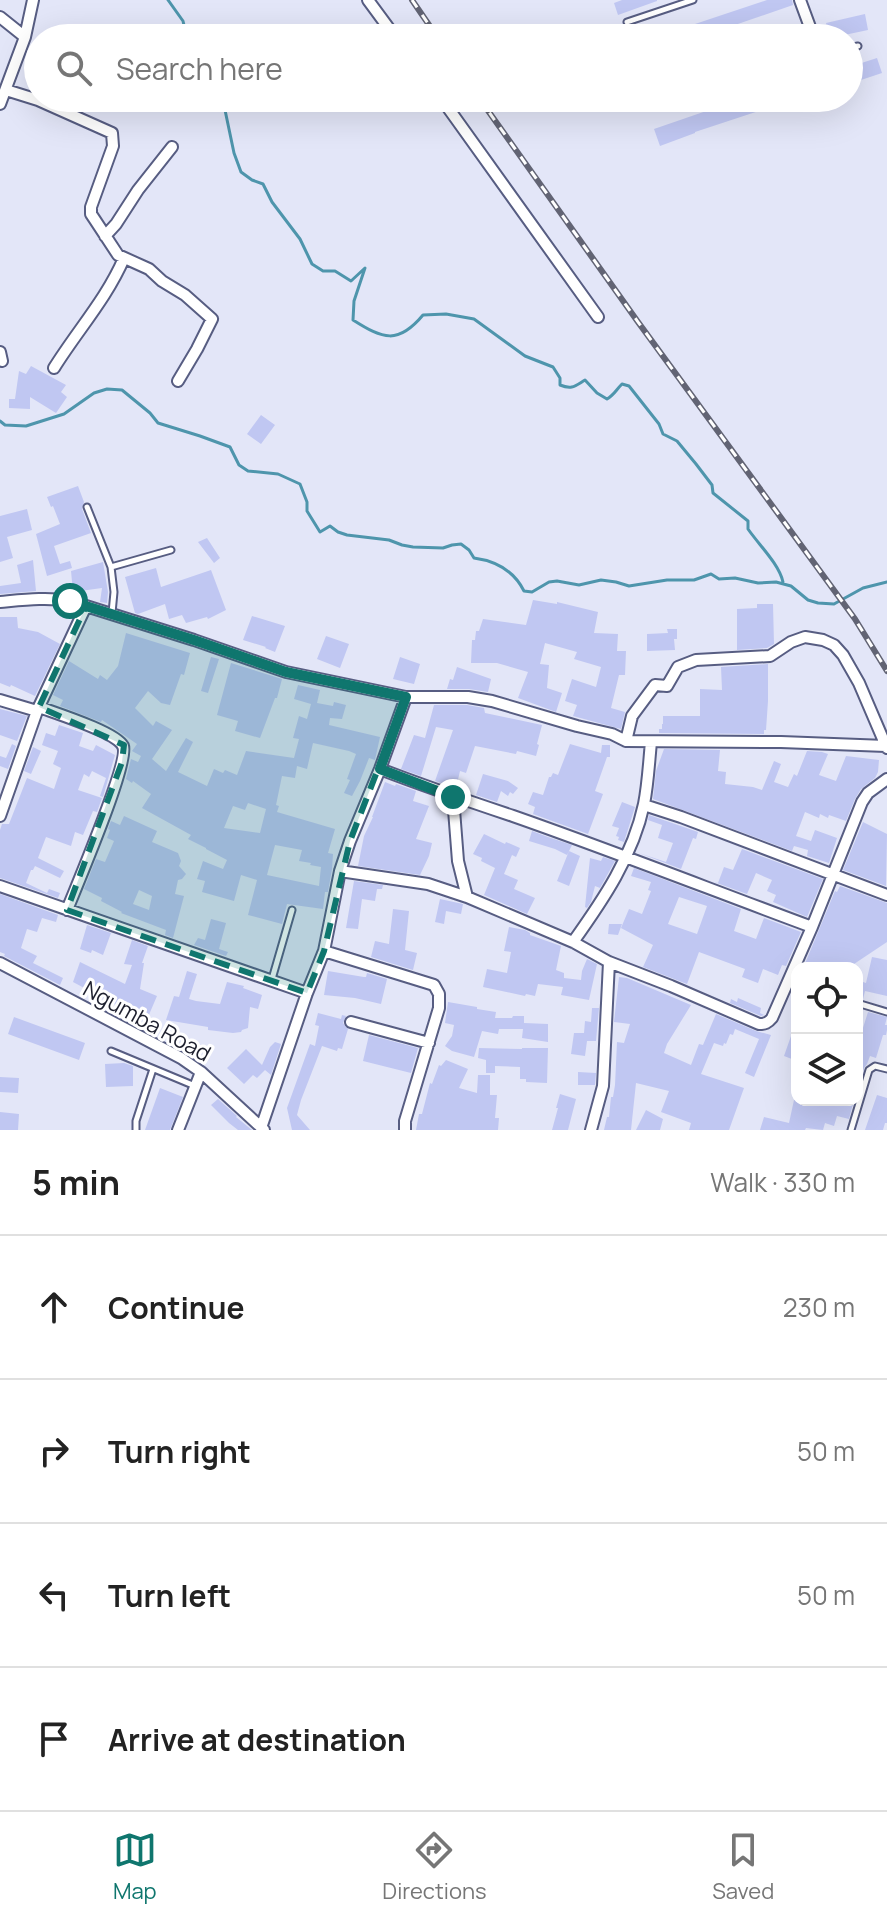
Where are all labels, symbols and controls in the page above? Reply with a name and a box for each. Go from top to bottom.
search box [24,24,863,112]
icon: search [52,46,96,90]
text: Search here [116,48,283,89]
route start [52,583,88,619]
route end [435,779,471,815]
map controls [791,962,863,1106]
button: locate [791,962,863,1034]
street label: Ngumba Road [78,974,216,1068]
button: layers [791,1034,863,1106]
text: 5 min [32,1159,120,1205]
text: Walk · 330 m [710,1164,855,1200]
icon: ahead [32,1285,76,1329]
text: Continue [108,1287,244,1328]
text: 230 m [783,1289,855,1325]
icon: right [32,1429,76,1473]
text: Turn right [108,1431,251,1472]
text: 50 m [797,1433,855,1469]
icon: left [32,1573,76,1617]
text: Turn left [108,1575,231,1616]
text: 50 m [797,1577,855,1613]
icon: arrive [32,1717,76,1761]
text: Arrive at destination [108,1719,406,1760]
tab: Map [113,1828,157,1906]
tab: Directions [382,1828,487,1906]
tab: Saved [712,1828,774,1906]

